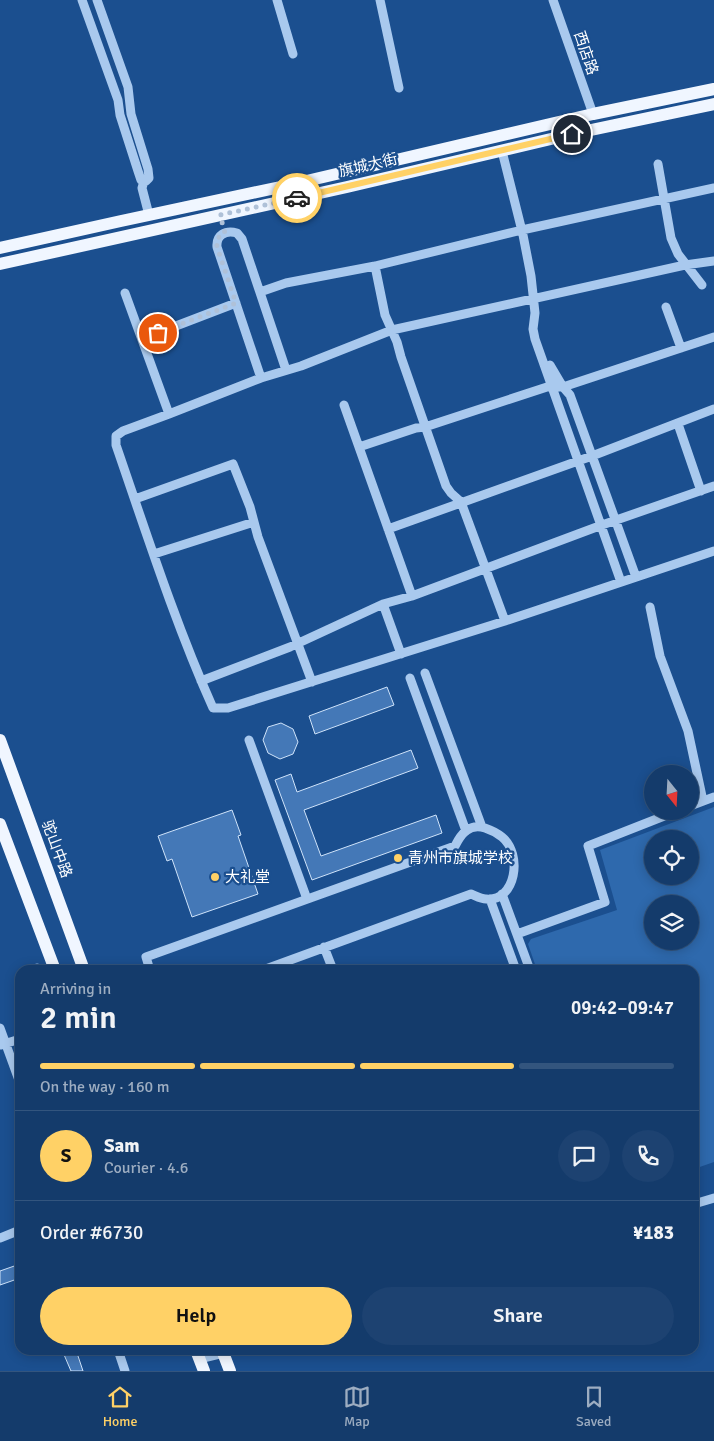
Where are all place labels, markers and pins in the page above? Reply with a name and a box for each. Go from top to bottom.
pin [551,113,593,155]
pin [137,312,179,354]
place label: 青州市旗城学校 [408,849,513,867]
marker: 青州市旗城学校 [392,852,404,864]
place label: 大礼堂 [225,868,270,886]
marker: 大礼堂 [209,871,221,883]

